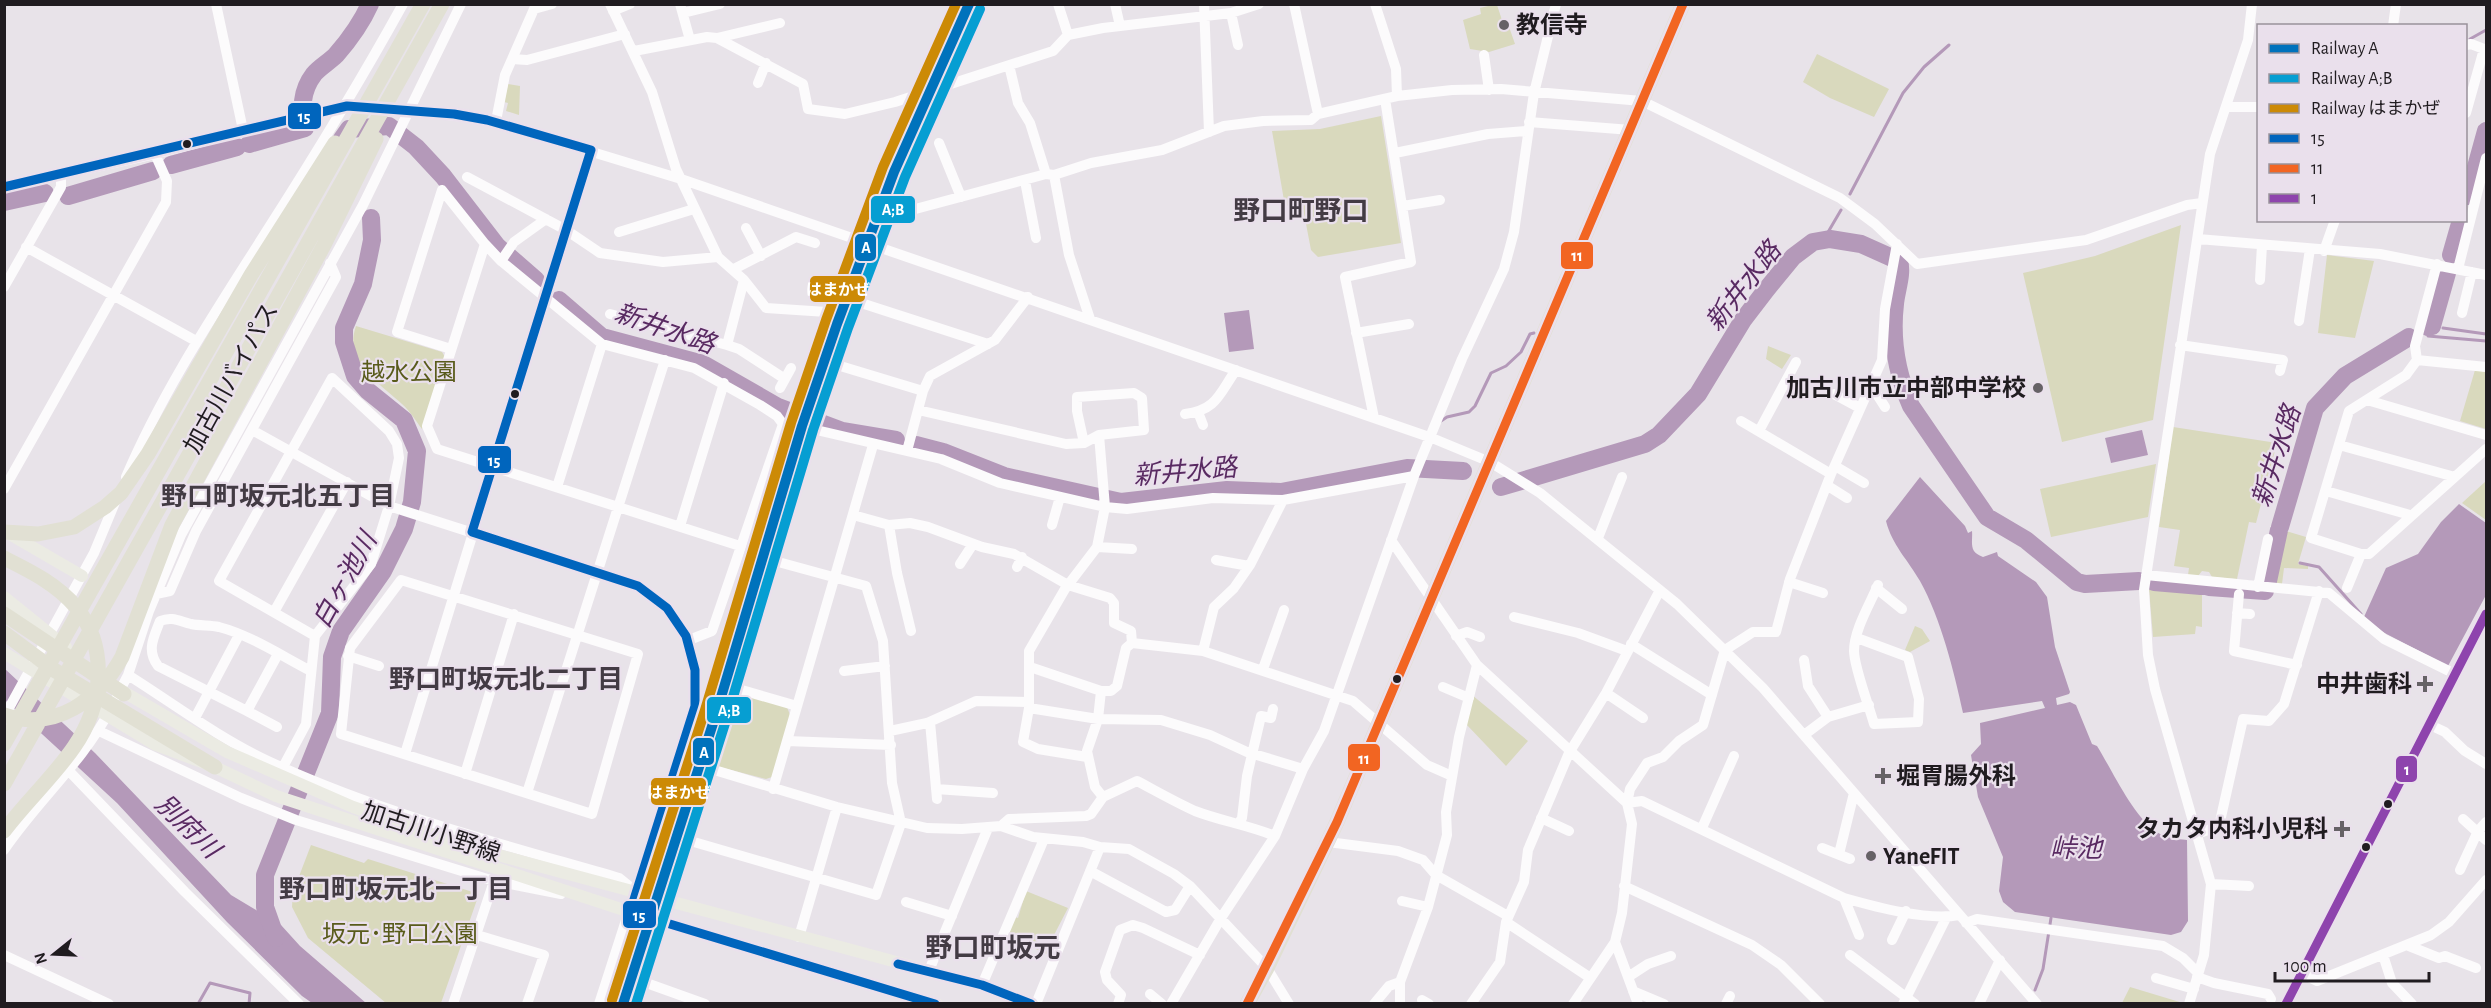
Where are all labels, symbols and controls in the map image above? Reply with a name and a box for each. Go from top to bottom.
place label: 教信寺 [1516,12,1588,38]
marker: 教信寺 [1497,18,1511,32]
legend [2257,24,2467,222]
text: Railway A [2311,40,2379,58]
text: Railway A;B [2311,70,2393,88]
text: Railway はまかぜ [2311,99,2440,118]
line badge: 15 [287,102,322,130]
text: 15 [298,109,310,125]
text: 15 [2311,130,2325,148]
unlabelled marker [181,138,193,150]
text: 11 [2311,160,2323,178]
text: 1 [2311,190,2317,208]
line badge: A;B [870,195,916,224]
district label: 野口町野口 [1234,198,1369,225]
text: A;B [882,202,904,218]
line badge: A [854,233,877,262]
water label: 新井水路 [1701,235,1787,336]
text: A [861,240,871,256]
line badge: 11 [1560,241,1594,270]
text: 11 [1571,248,1583,264]
line badge: はまかぜ [809,275,866,303]
text: はまかぜ [806,282,870,298]
street label: 加古川バイパス [179,298,283,458]
water label: 新井水路 [611,299,720,359]
park label: 越水公園 [361,359,457,385]
place label: 加古川市立中部中学校 [1786,375,2026,401]
marker: 加古川市立中部中学校 [2031,381,2045,395]
unlabelled marker [509,388,521,400]
water label: 新井水路 [2248,401,2306,510]
line badge: 15 [477,445,512,474]
text: 15 [488,453,500,469]
water label: 新井水路 [1132,453,1240,489]
district label: 野口町坂元北五丁目 [161,483,395,510]
water label: 白ヶ池川 [307,526,383,632]
district label: 野口町坂元北二丁目 [389,666,623,693]
place label: 中井歯科 [2316,671,2412,697]
unlabelled marker [1391,673,1403,685]
marker: 中井歯科 [2416,675,2434,693]
line badge: A;B [706,696,752,724]
text: A;B [718,703,740,719]
line badge: A [692,737,715,766]
line badge: 11 [1347,743,1381,772]
text: A [699,745,709,761]
text: 11 [1358,751,1370,767]
line badge: 1 [2395,755,2418,783]
text: 1 [2404,762,2410,778]
place label: 堀胃腸外科 [1896,763,2016,789]
marker: 堀胃腸外科 [1874,767,1892,785]
line badge: はまかぜ [650,777,707,806]
text: はまかぜ [647,785,711,801]
water label: 別府川 [150,790,227,865]
street label: 加古川小野線 [359,797,503,867]
unlabelled marker [2382,798,2394,810]
place label: タカタ内科小児科 [2136,816,2328,842]
marker: タカタ内科小児科 [2333,820,2351,838]
water label: 峠池 [2050,835,2105,862]
unlabelled marker [2360,841,2372,853]
place label: YaneFIT [1883,845,1960,869]
marker: YaneFIT [1864,849,1878,863]
district label: 野口町坂元北一丁目 [279,876,513,903]
line badge: 15 [622,900,657,929]
text: 15 [633,908,645,924]
park label: 坂元･野口公園 [322,921,478,947]
north arrow [24,924,84,984]
district label: 野口町坂元 [926,934,1061,962]
scale bar [2275,945,2430,983]
text: N [31,951,50,966]
text: 100 m [2284,958,2327,976]

